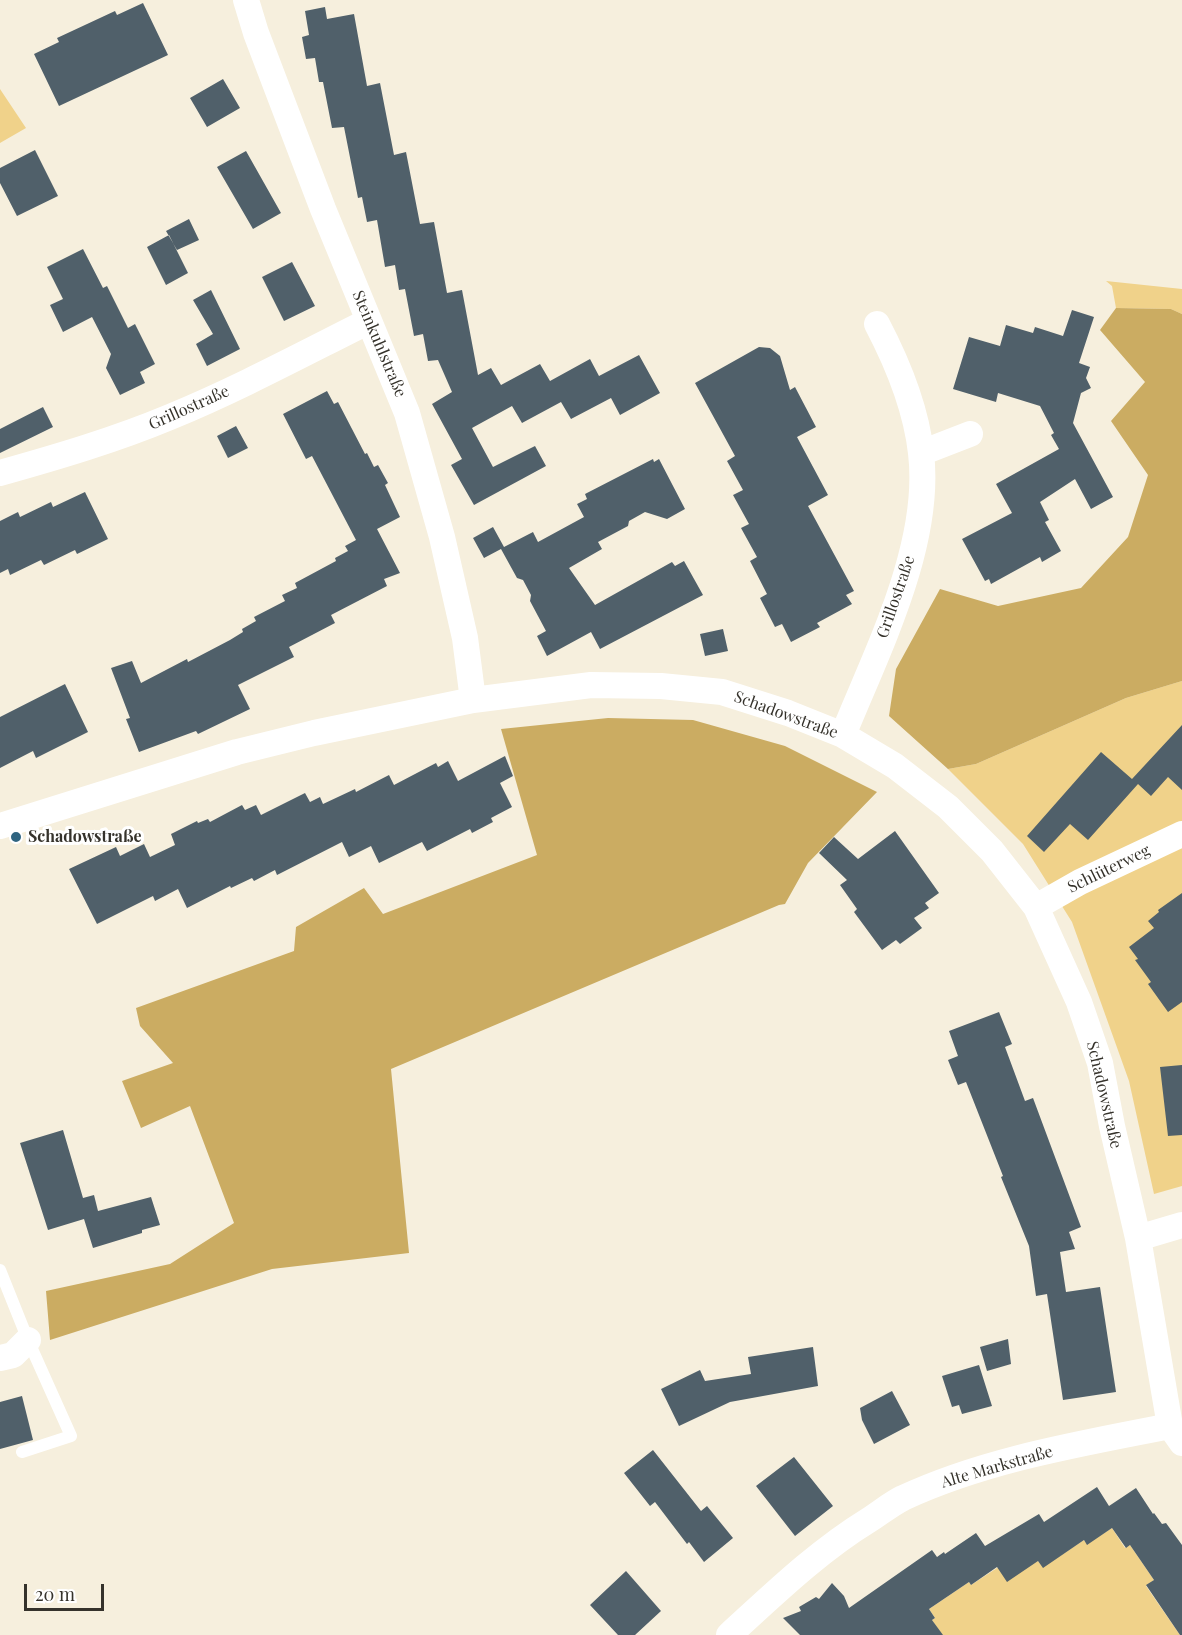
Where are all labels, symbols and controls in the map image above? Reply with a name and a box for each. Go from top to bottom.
street label: Steinkuhlstraße [348,288,410,400]
street label: Grillostraße [146,382,232,434]
street label: Grillostraße [873,553,919,641]
street label: Schadowstraße [731,687,841,743]
place label: Schadowstraße [28,827,141,847]
marker: Schadowstraße [9,830,23,844]
street label: Schlüterweg [1065,841,1153,897]
street label: Schadowstraße [1082,1040,1126,1150]
street label: Alte Markstraße [939,1442,1055,1492]
scale bar [27,1572,106,1610]
text: 20 m [35,1582,75,1606]

